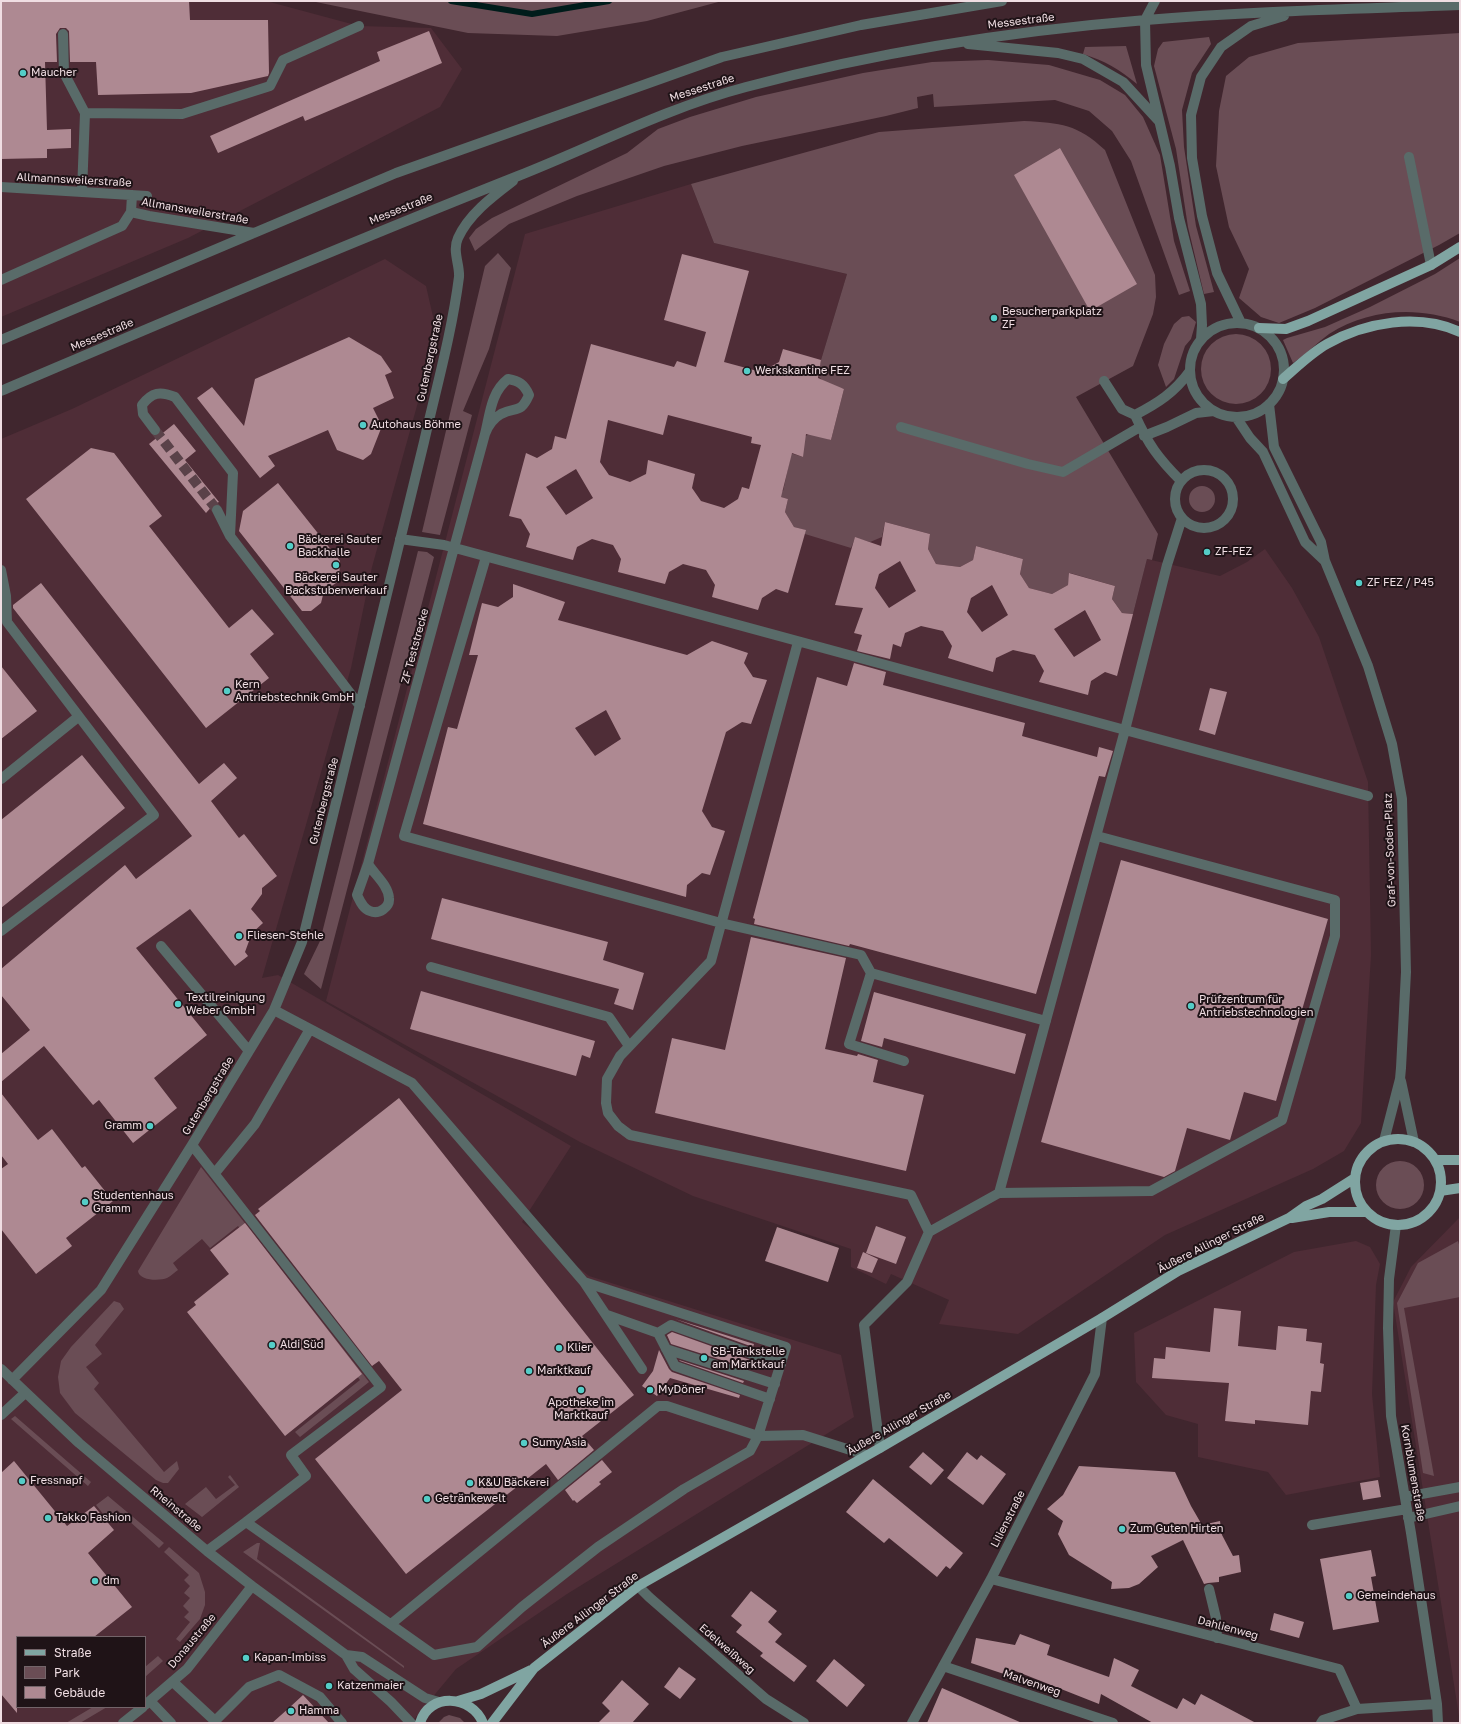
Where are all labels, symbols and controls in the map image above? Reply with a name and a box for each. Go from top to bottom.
street label: Messestraße [987,10,1055,32]
place label: Maucher [31,66,77,80]
marker: Maucher [18,68,28,78]
street label: Messestraße [668,71,736,105]
street label: Allmannsweilerstraße [16,170,132,190]
street label: Messestraße [367,190,435,228]
street label: Allmansweilerstraße [141,195,249,227]
place label: Besucherparkplatz ZF [1002,305,1102,331]
street label: Gutenbergstraße [414,313,446,403]
marker: Besucherparkplatz ZF [989,313,999,323]
street label: Messestraße [68,316,136,354]
place label: Werkskantine FEZ [755,364,850,378]
marker: Werkskantine FEZ [742,366,752,376]
place label: Autohaus Böhme [371,418,461,432]
marker: Autohaus Böhme [358,420,368,430]
place label: Bäckerei Sauter Backhalle [298,533,381,559]
marker: Bäckerei Sauter Backhalle [285,541,295,551]
place label: ZF-FEZ [1215,545,1252,559]
marker: ZF-FEZ [1202,547,1212,557]
marker: Bäckerei Sauter Backstubenverkauf [331,560,341,570]
place label: Bäckerei Sauter Backstubenverkauf [285,571,387,597]
place label: ZF FEZ / P45 [1367,576,1434,590]
marker: ZF FEZ / P45 [1354,578,1364,588]
street label: ZF Teststrecke [399,607,431,685]
place label: Kern Antriebstechnik GmbH [235,678,354,704]
marker: Kern Antriebstechnik GmbH [222,686,232,696]
street label: Gutenbergstraße [307,756,341,846]
street label: Graf-von-Soden-Platz [1381,793,1399,907]
place label: Fliesen-Stehle [247,929,324,943]
marker: Fliesen-Stehle [234,931,244,941]
place label: Textilreinigung Weber GmbH [186,991,265,1017]
place label: Prüfzentrum für Antriebstechnologien [1199,993,1313,1019]
marker: Textilreinigung Weber GmbH [173,999,183,1009]
marker: Prüfzentrum für Antriebstechnologien [1186,1001,1196,1011]
street label: Gutenbergstraße [179,1054,237,1138]
place label: Gramm [104,1119,142,1133]
marker: Gramm [145,1121,155,1131]
place label: Studentenhaus Gramm [93,1189,174,1215]
marker: Studentenhaus Gramm [80,1197,90,1207]
street label: Äußere Ailinger Straße [1155,1210,1267,1276]
place label: Aldi Süd [280,1338,323,1352]
marker: Aldi Süd [267,1340,277,1350]
place label: Klier [567,1341,592,1355]
marker: Klier [554,1343,564,1353]
place label: SB-Tankstelle am Marktkauf [712,1345,785,1371]
marker: SB-Tankstelle am Marktkauf [699,1353,709,1363]
place label: Marktkauf [537,1364,591,1378]
marker: Marktkauf [524,1366,534,1376]
place label: MyDöner [658,1383,705,1397]
marker: Apotheke im Marktkauf [576,1385,586,1395]
marker: MyDöner [645,1385,655,1395]
street label: Äußere Ailinger Straße [845,1388,953,1458]
place label: Apotheke im Marktkauf [548,1396,614,1422]
street label: Kornblumenstraße [1398,1423,1428,1523]
place label: Sumy Asia [532,1436,586,1450]
marker: Sumy Asia [519,1438,529,1448]
place label: Fressnapf [30,1474,82,1488]
marker: Fressnapf [17,1476,27,1486]
place label: K&U Bäckerei [478,1476,549,1490]
marker: K&U Bäckerei [465,1478,475,1488]
street label: Rheinstraße [147,1483,205,1535]
street label: Lilienstraße [988,1488,1028,1550]
place label: Getränkewelt [435,1492,506,1506]
marker: Getränkewelt [422,1494,432,1504]
place label: Takko Fashion [56,1511,131,1525]
marker: Takko Fashion [43,1513,53,1523]
place label: Zum Guten Hirten [1130,1522,1224,1536]
marker: Zum Guten Hirten [1117,1524,1127,1534]
street label: Äußere Ailinger Straße [539,1569,641,1651]
place label: dm [103,1574,119,1588]
marker: dm [90,1576,100,1586]
place label: Gemeindehaus [1357,1589,1436,1603]
marker: Gemeindehaus [1344,1591,1354,1601]
street label: Donaustraße [165,1611,219,1671]
street label: Dahlienweg [1196,1614,1260,1642]
street label: Edelweißweg [696,1621,758,1677]
legend [16,1636,146,1708]
text: Straße [54,1645,92,1660]
place label: Kapan-Imbiss [254,1651,326,1665]
marker: Kapan-Imbiss [241,1653,251,1663]
text: Park [54,1665,80,1680]
street label: Malvenweg [1002,1667,1062,1699]
place label: Katzenmaier [337,1679,404,1693]
marker: Katzenmaier [324,1681,334,1691]
text: Gebäude [54,1685,105,1700]
place label: Hamma [299,1704,339,1718]
marker: Hamma [286,1706,296,1716]

